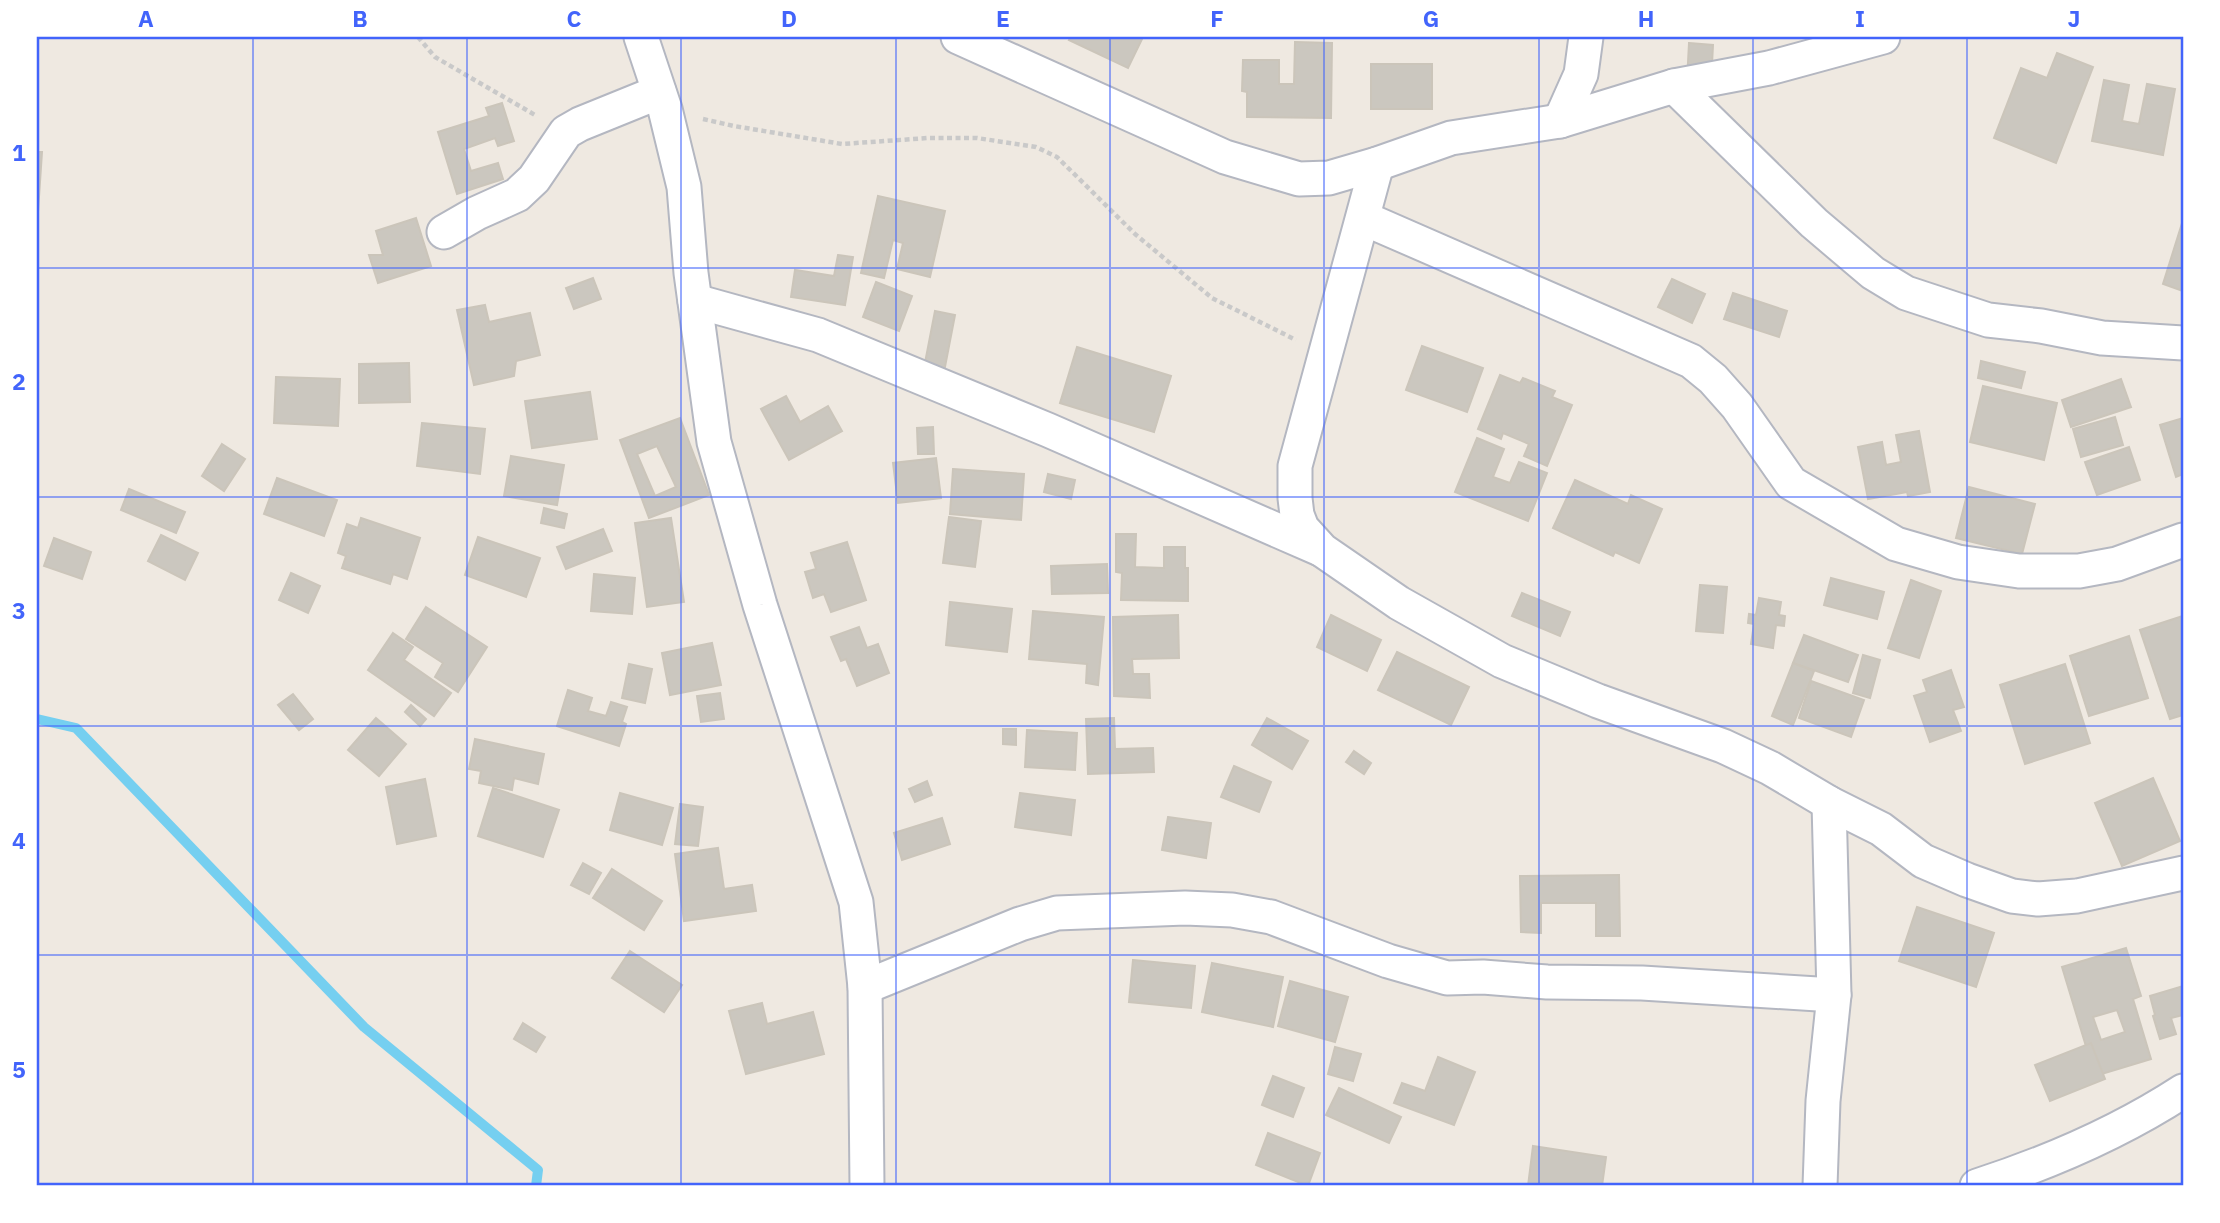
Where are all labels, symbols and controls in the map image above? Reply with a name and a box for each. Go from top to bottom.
text: A [138,3,154,33]
text: B [352,3,368,33]
text: C [567,3,582,33]
text: D [781,3,797,33]
text: E [996,3,1010,33]
text: F [1210,3,1224,33]
text: G [1423,3,1439,33]
text: H [1638,3,1654,33]
text: I [1855,3,1865,33]
text: J [2068,3,2080,33]
text: 1 [12,137,26,167]
text: 2 [12,366,26,396]
text: 3 [12,595,26,625]
text: 4 [12,825,26,855]
text: 5 [12,1054,26,1084]

